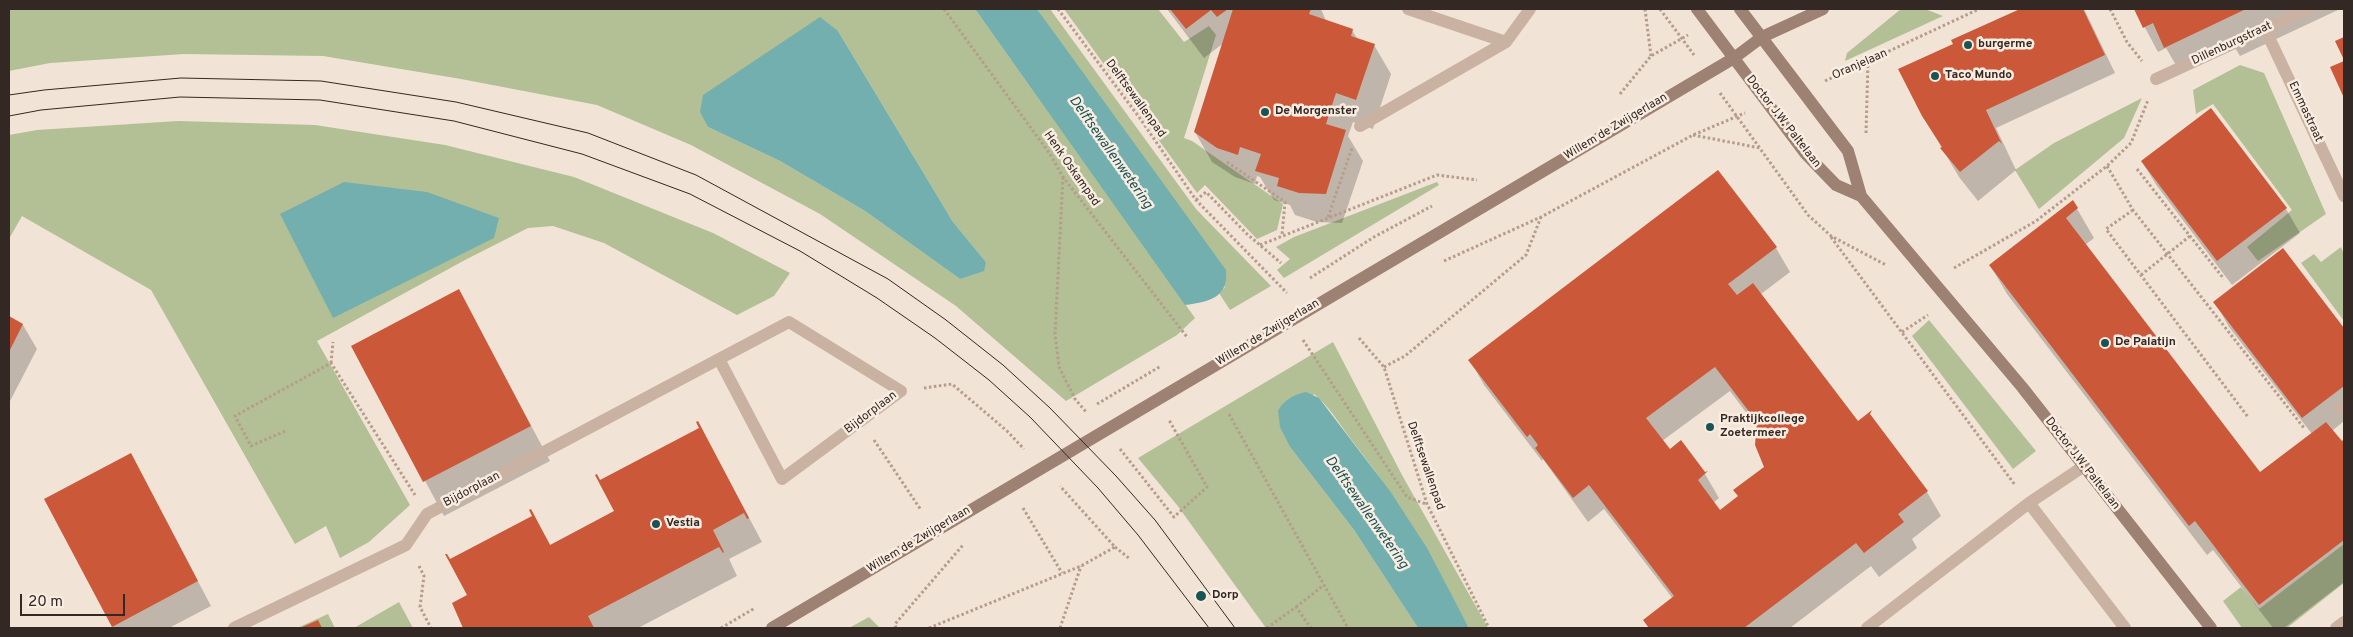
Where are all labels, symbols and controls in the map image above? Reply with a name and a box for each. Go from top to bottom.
street label: Dillenburgstraat [2190,19,2274,69]
place label: burgerme [1978,38,2032,52]
marker: burgerme [1962,39,1974,51]
street label: Oranjelaan [1830,46,1890,84]
street label: Delftsewallenpad [1102,57,1168,141]
place label: Taco Mundo [1945,69,2012,83]
marker: Taco Mundo [1929,70,1941,82]
street label: Doctor J.W. Paltelaan [1742,73,1824,171]
street label: Emmastraat [2285,79,2325,145]
street label: Willem de Zwijgerlaan [1562,90,1670,164]
water label: Delftsewallenwetering [1065,93,1155,213]
place label: De Morgenster [1275,105,1357,119]
marker: De Morgenster [1259,106,1271,118]
street label: Henk Oskampad [1040,129,1102,209]
street label: Willem de Zwijgerlaan [1214,296,1322,370]
place label: De Palatijn [2115,336,2176,350]
marker: De Palatijn [2099,337,2111,349]
street label: Bijdorplaan [842,389,900,437]
place label: Praktijkcollege Zoetermeer [1720,413,1805,441]
street label: Doctor J.W. Paltelaan [2041,415,2123,513]
street label: Delftsewallenpad [1403,420,1447,512]
marker: Praktijkcollege Zoetermeer [1704,421,1716,433]
water label: Delftsewallenwetering [1321,453,1411,573]
street label: Bijdorplaan [441,469,503,511]
street label: Willem de Zwijgerlaan [865,503,973,577]
place label: Vestia [666,517,700,531]
marker: Vestia [650,518,662,530]
scale bar [22,584,128,616]
marker: Dorp [1194,589,1208,603]
place label: Dorp [1212,589,1239,603]
text: 20 m [28,593,63,612]

